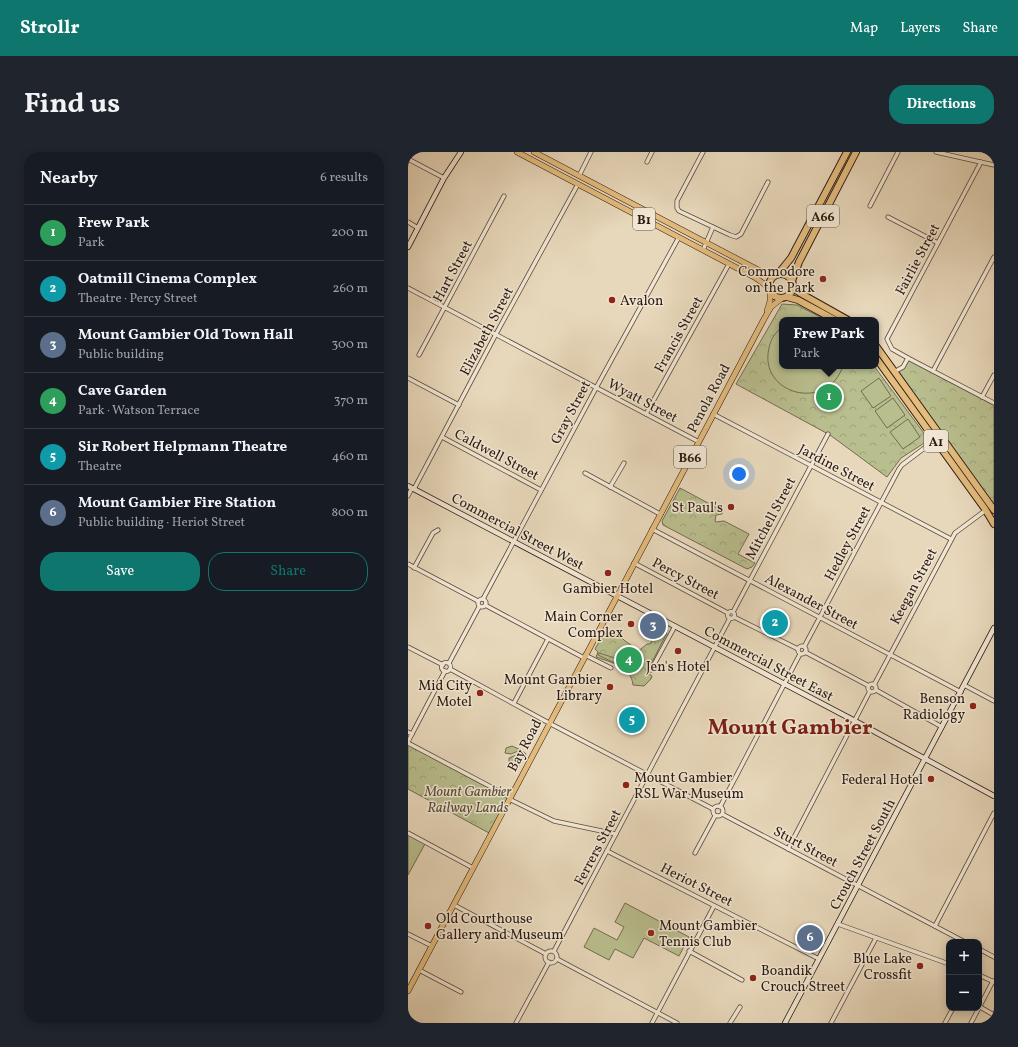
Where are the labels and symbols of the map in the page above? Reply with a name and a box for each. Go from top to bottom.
road number: A66 [807,205,839,227]
road number: B1 [633,208,655,230]
street label: Fairlie Street [891,220,945,299]
street label: Hart Street [429,237,478,306]
place label: Commodore on the Park [738,263,815,298]
marker: Commodore on the Park [818,274,828,284]
street label: Elizabeth Street [456,284,519,379]
place label: Avalon [620,292,663,311]
street label: Francis Street [650,293,708,376]
marker: Avalon [607,295,617,305]
street label: Penola Road [683,361,736,437]
street label: Wyatt Street [604,375,681,428]
street label: Gray Street [547,378,596,448]
pin: 1 [816,382,842,412]
street label: Caldwell Street [451,425,542,486]
road number: A1 [924,430,948,452]
street label: Jardine Street [795,440,878,496]
road number: B66 [674,446,706,468]
your location [729,464,749,484]
street label: Mitchell Street [742,474,801,563]
street label: Commercial Street West [448,489,587,575]
place label: St Paul's [672,499,723,518]
marker: St Paul's [726,502,736,512]
street label: Hedley Street [821,503,876,585]
street label: Keegan Street [886,545,943,628]
street label: Percy Street [648,554,722,605]
marker: Gambier Hotel [603,568,613,578]
street label: Alexander Street [761,570,861,635]
place label: Gambier Hotel [563,580,653,599]
place label: Main Corner Complex [544,608,623,643]
pin: 2 [762,608,788,638]
pin: 3 [640,611,666,641]
marker: Main Corner Complex [626,619,636,629]
street label: Commercial Street East [700,622,836,707]
pin: 4 [616,645,642,675]
marker: Jen's Hotel [673,646,683,656]
place label: Jen's Hotel [646,658,710,677]
place label: Mount Gambier Library [504,671,602,706]
place label: Mid City Motel [418,677,472,712]
marker: Mount Gambier Library [605,682,615,692]
marker: Mid City Motel [475,688,485,698]
place label: Benson Radiology [903,690,965,725]
marker: Benson Radiology [968,701,978,711]
pin: 5 [619,705,645,735]
district label: Mount Gambier [707,713,873,744]
street label: Bay Road [504,716,547,775]
place label: Mount Gambier RSL War Museum [634,769,744,804]
place label: Federal Hotel [841,771,923,790]
marker: Federal Hotel [926,774,936,784]
marker: Mount Gambier RSL War Museum [621,780,631,790]
park label: Mount Gambier Railway Lands [424,783,512,818]
street label: Crouch Street South [826,796,901,914]
street label: Ferrers Street [570,806,626,889]
street label: Sturt Street [770,822,841,872]
street label: Heriot Street [657,859,736,912]
place label: Old Courthouse Gallery and Museum [436,910,564,945]
place label: Mount Gambier Tennis Club [659,917,757,952]
marker: Old Courthouse Gallery and Museum [423,921,433,931]
pin: 6 [797,923,823,953]
marker: Mount Gambier Tennis Club [646,928,656,938]
place label: Blue Lake Crossfit [853,950,912,985]
marker: Blue Lake Crossfit [915,961,925,971]
place label: Boandik Crouch Street [761,962,845,997]
marker: Boandik Crouch Street [748,973,758,983]

